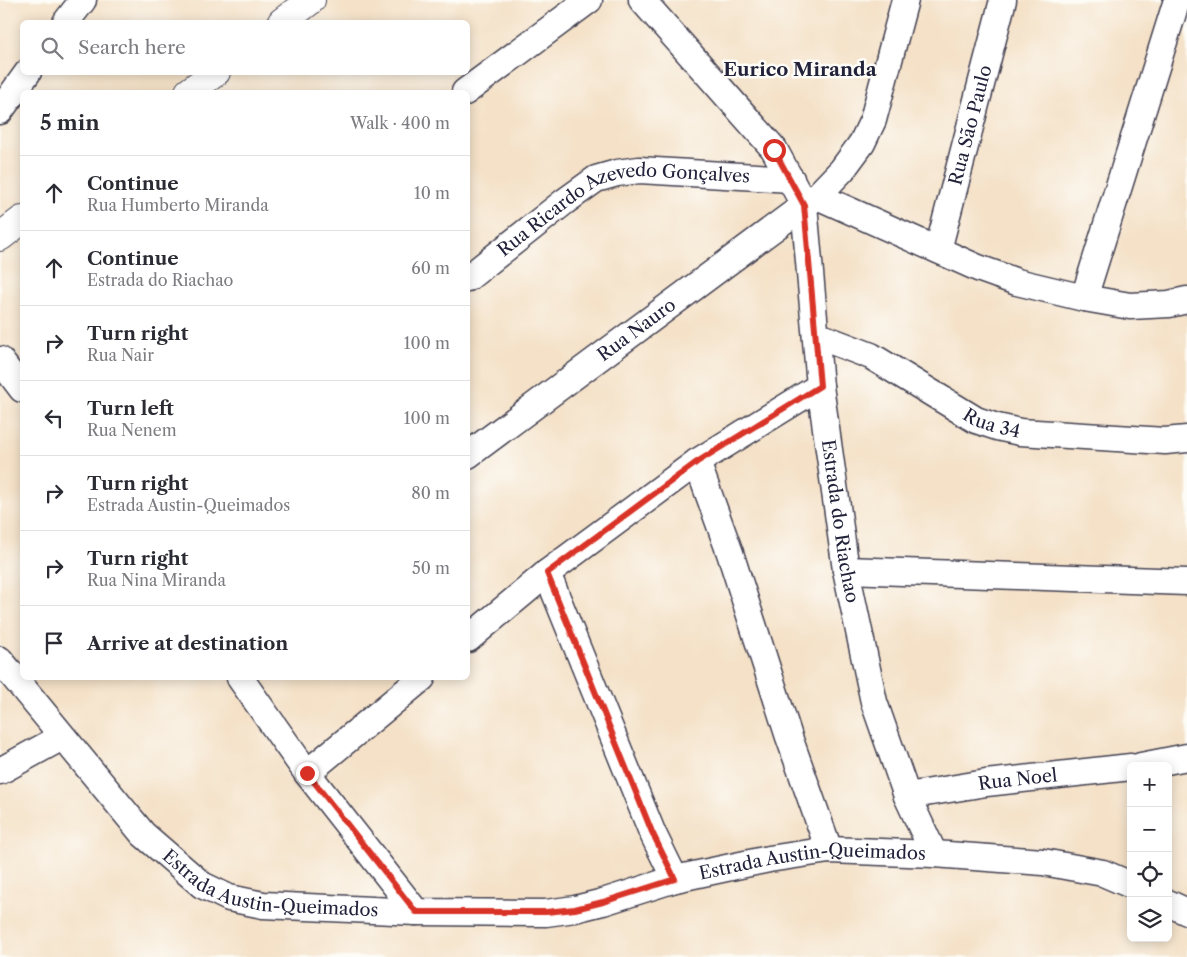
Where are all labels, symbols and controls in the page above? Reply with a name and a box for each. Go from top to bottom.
search box [20,20,470,75]
icon: search [38,34,66,62]
text: Search here [78,36,186,59]
district label: Eurico Miranda [723,58,878,81]
street label: Rua São Paulo [944,63,997,187]
text: 5 min [40,110,100,135]
text: Walk · 400 m [350,113,450,133]
route start [763,139,786,162]
street label: Rua Ricardo Azevedo Gonçalves [493,159,751,261]
text: Continue [87,172,179,195]
icon: ahead [40,179,68,207]
text: 10 m [414,183,450,203]
text: Rua Humberto Miranda [87,195,269,215]
text: Continue [87,247,179,270]
icon: ahead [40,254,68,282]
text: 60 m [411,258,450,278]
text: Estrada do Riachao [87,270,233,290]
street label: Rua Nauro [593,294,680,366]
text: Turn right [87,322,188,345]
icon: right [40,329,68,357]
text: 100 m [404,333,450,353]
text: Rua Nair [87,345,154,365]
text: Turn left [87,397,174,420]
icon: left [40,404,68,432]
street label: Rua 34 [959,404,1022,443]
text: 100 m [404,408,450,428]
text: Rua Nenem [87,420,177,440]
street label: Estrada do Riachao [817,438,864,605]
text: Turn right [87,472,188,495]
icon: right [40,479,68,507]
text: 80 m [411,483,450,503]
text: Estrada Austin-Queimados [87,495,290,515]
text: Turn right [87,547,188,570]
icon: right [40,554,68,582]
text: 50 m [412,558,450,578]
text: Rua Nina Miranda [87,570,226,590]
icon: arrive [40,629,68,657]
text: Arrive at destination [87,632,288,655]
route end [296,762,319,785]
map controls [1127,762,1172,942]
button: + [1127,762,1172,807]
street label: Rua Noel [977,764,1058,795]
button: − [1127,807,1172,852]
street label: Estrada Austin-Queimados [697,839,926,885]
street label: Estrada Austin-Queimados [158,845,379,921]
button: locate [1127,852,1172,897]
button: layers [1127,897,1172,942]

